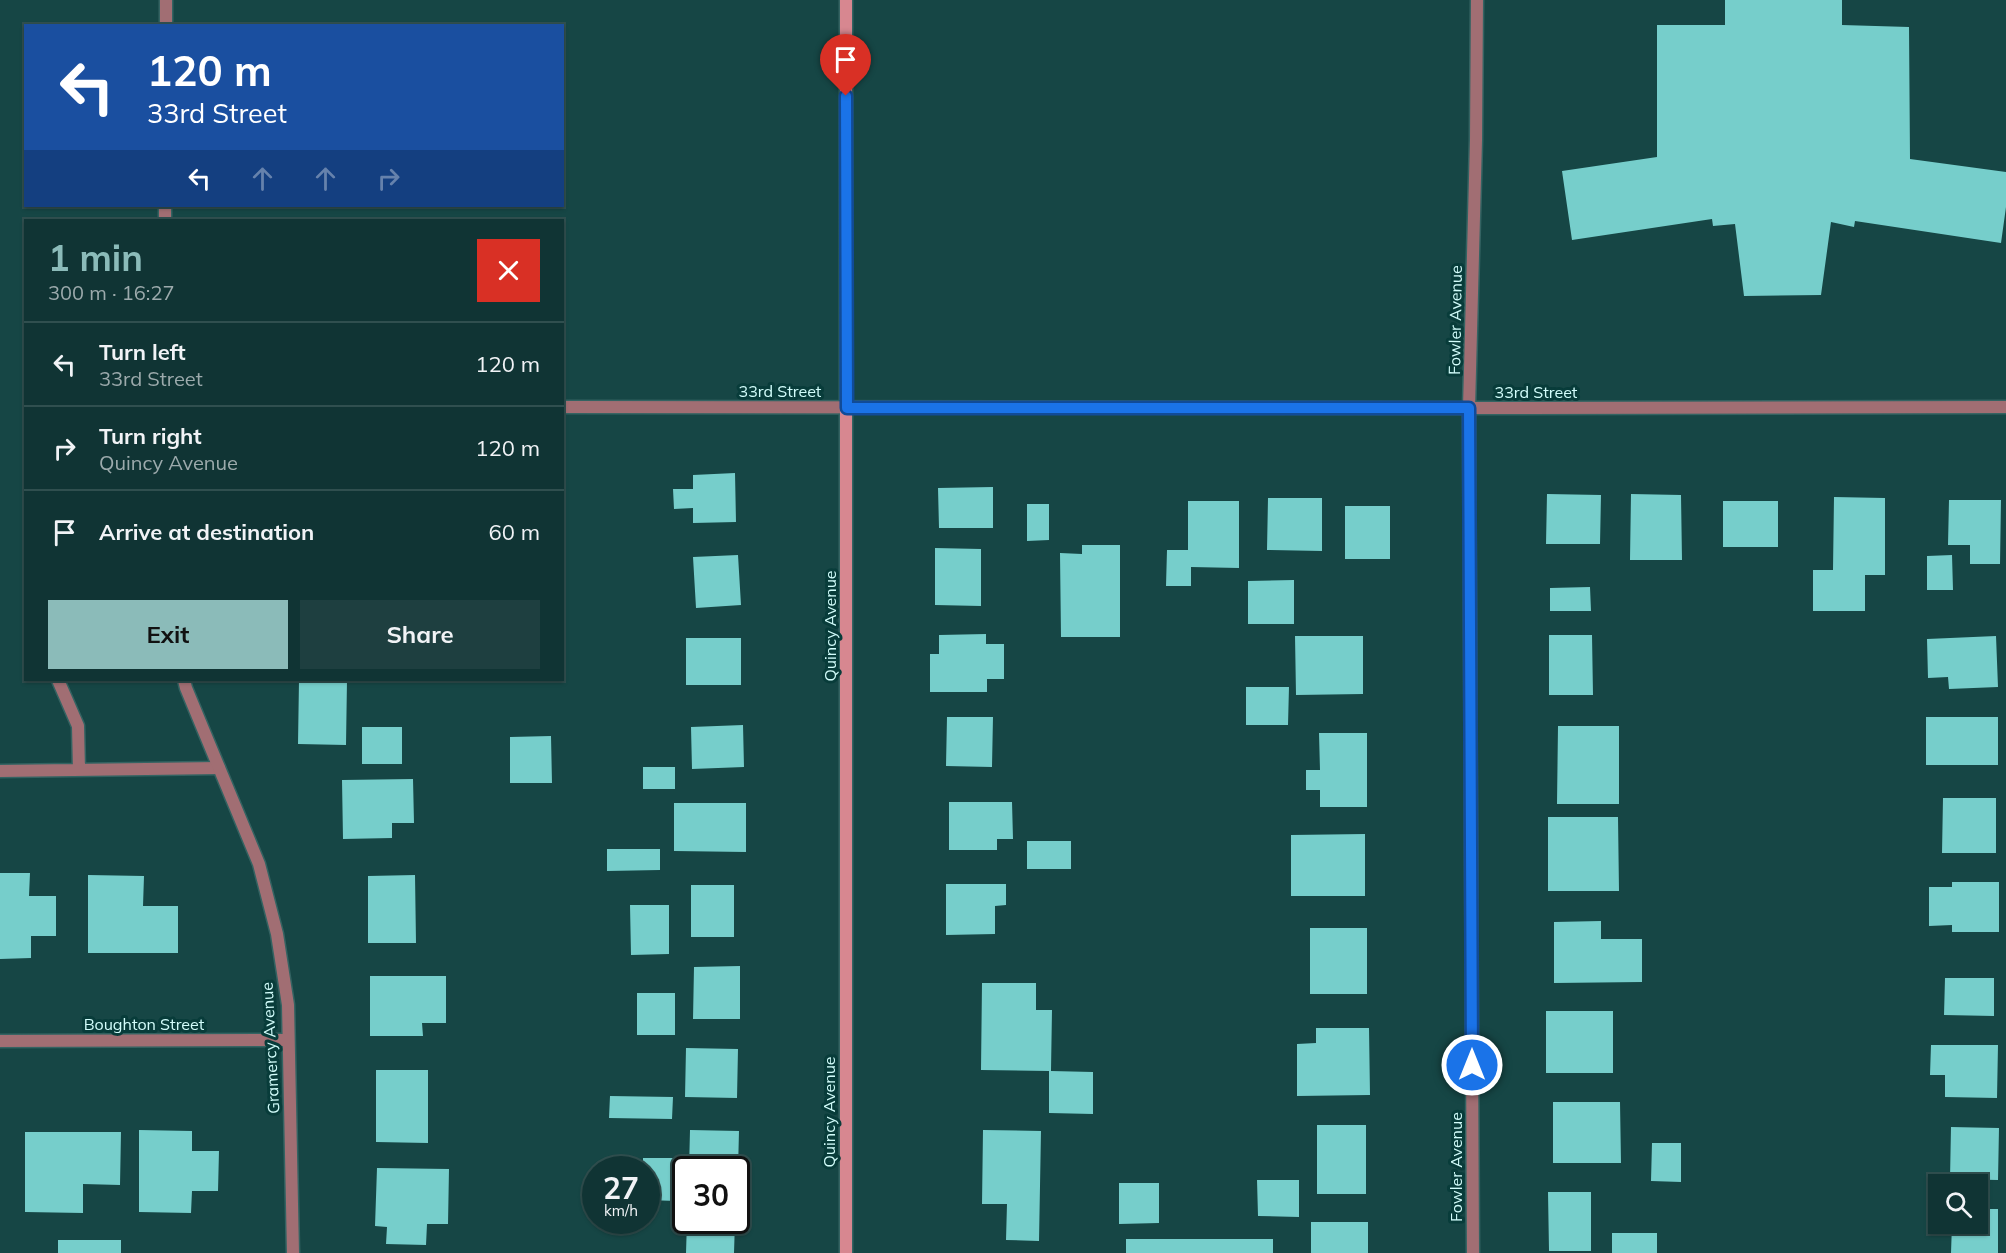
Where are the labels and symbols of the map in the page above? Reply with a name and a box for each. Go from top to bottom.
pin [820,34,871,96]
street label: Fowler Avenue [1444,265,1466,375]
street label: 33rd Street [739,381,822,401]
street label: 33rd Street [1495,382,1578,402]
street label: Quincy Avenue [820,570,840,682]
street label: Gramercy Avenue [257,982,283,1114]
street label: Boughton Street [84,1014,205,1034]
position arrow [1440,1033,1504,1097]
street label: Quincy Avenue [819,1056,839,1168]
street label: Fowler Avenue [1446,1112,1466,1222]
speed limit sign: 30 [672,1156,750,1234]

